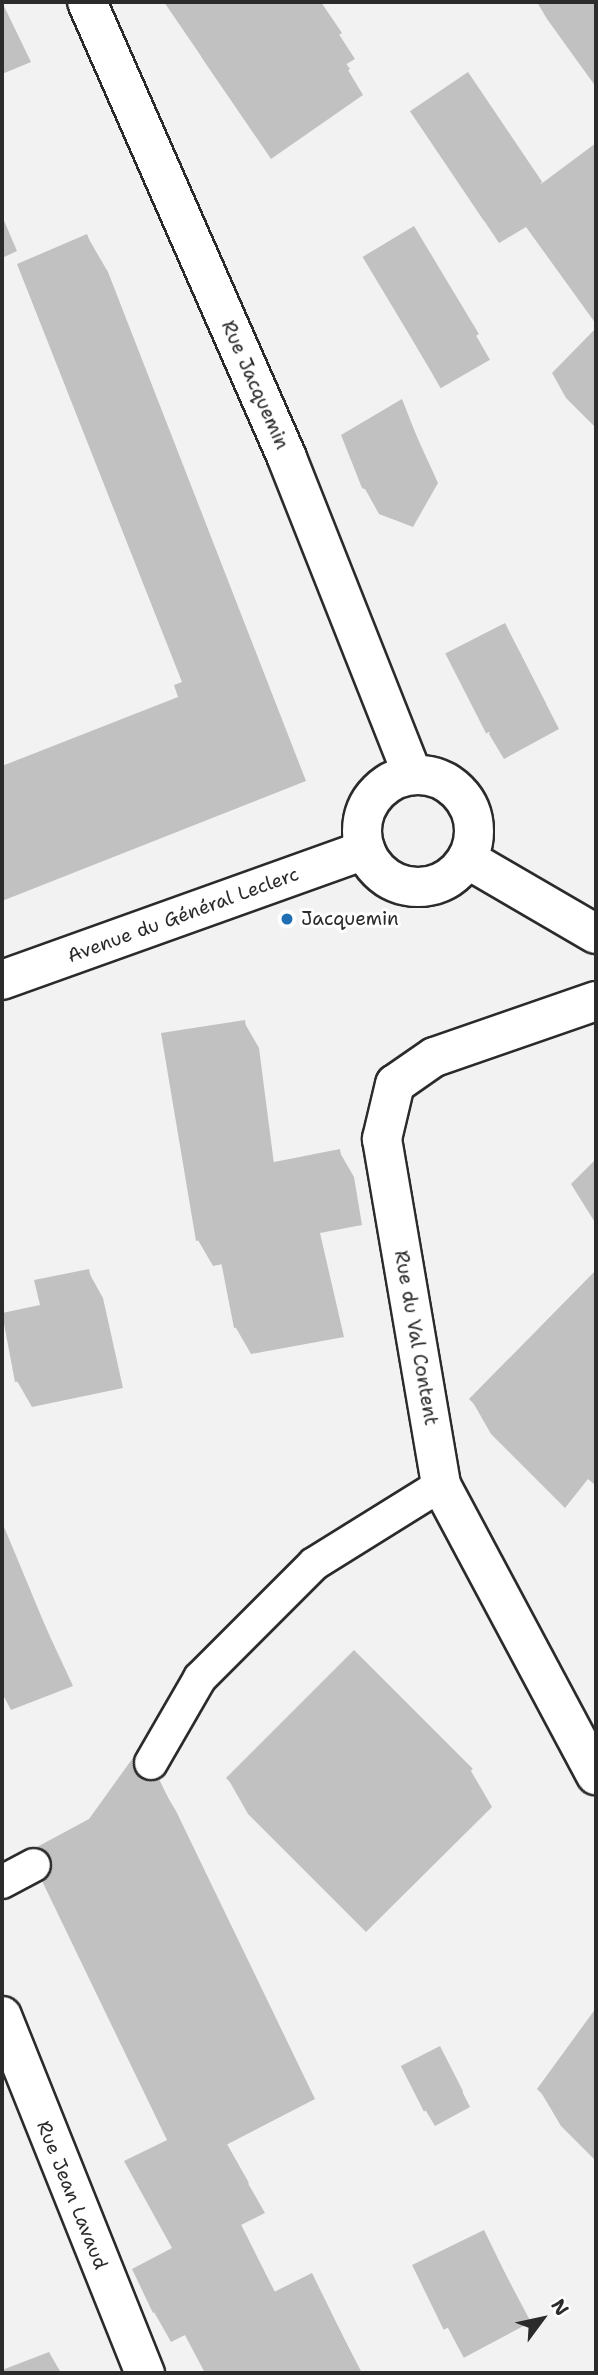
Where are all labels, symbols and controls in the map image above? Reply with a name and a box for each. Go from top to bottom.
street label: Rue Jacquemin [216,317,294,453]
street label: Avenue du Général Leclerc [64,862,302,968]
place label: Jacquemin [301,908,399,930]
marker: Jacquemin [279,911,295,927]
street label: Rue du Val Content [389,1249,443,1427]
street label: Rue Jean Lavaud [32,2117,112,2273]
north arrow [507,2284,577,2354]
text: N [545,2294,575,2320]

